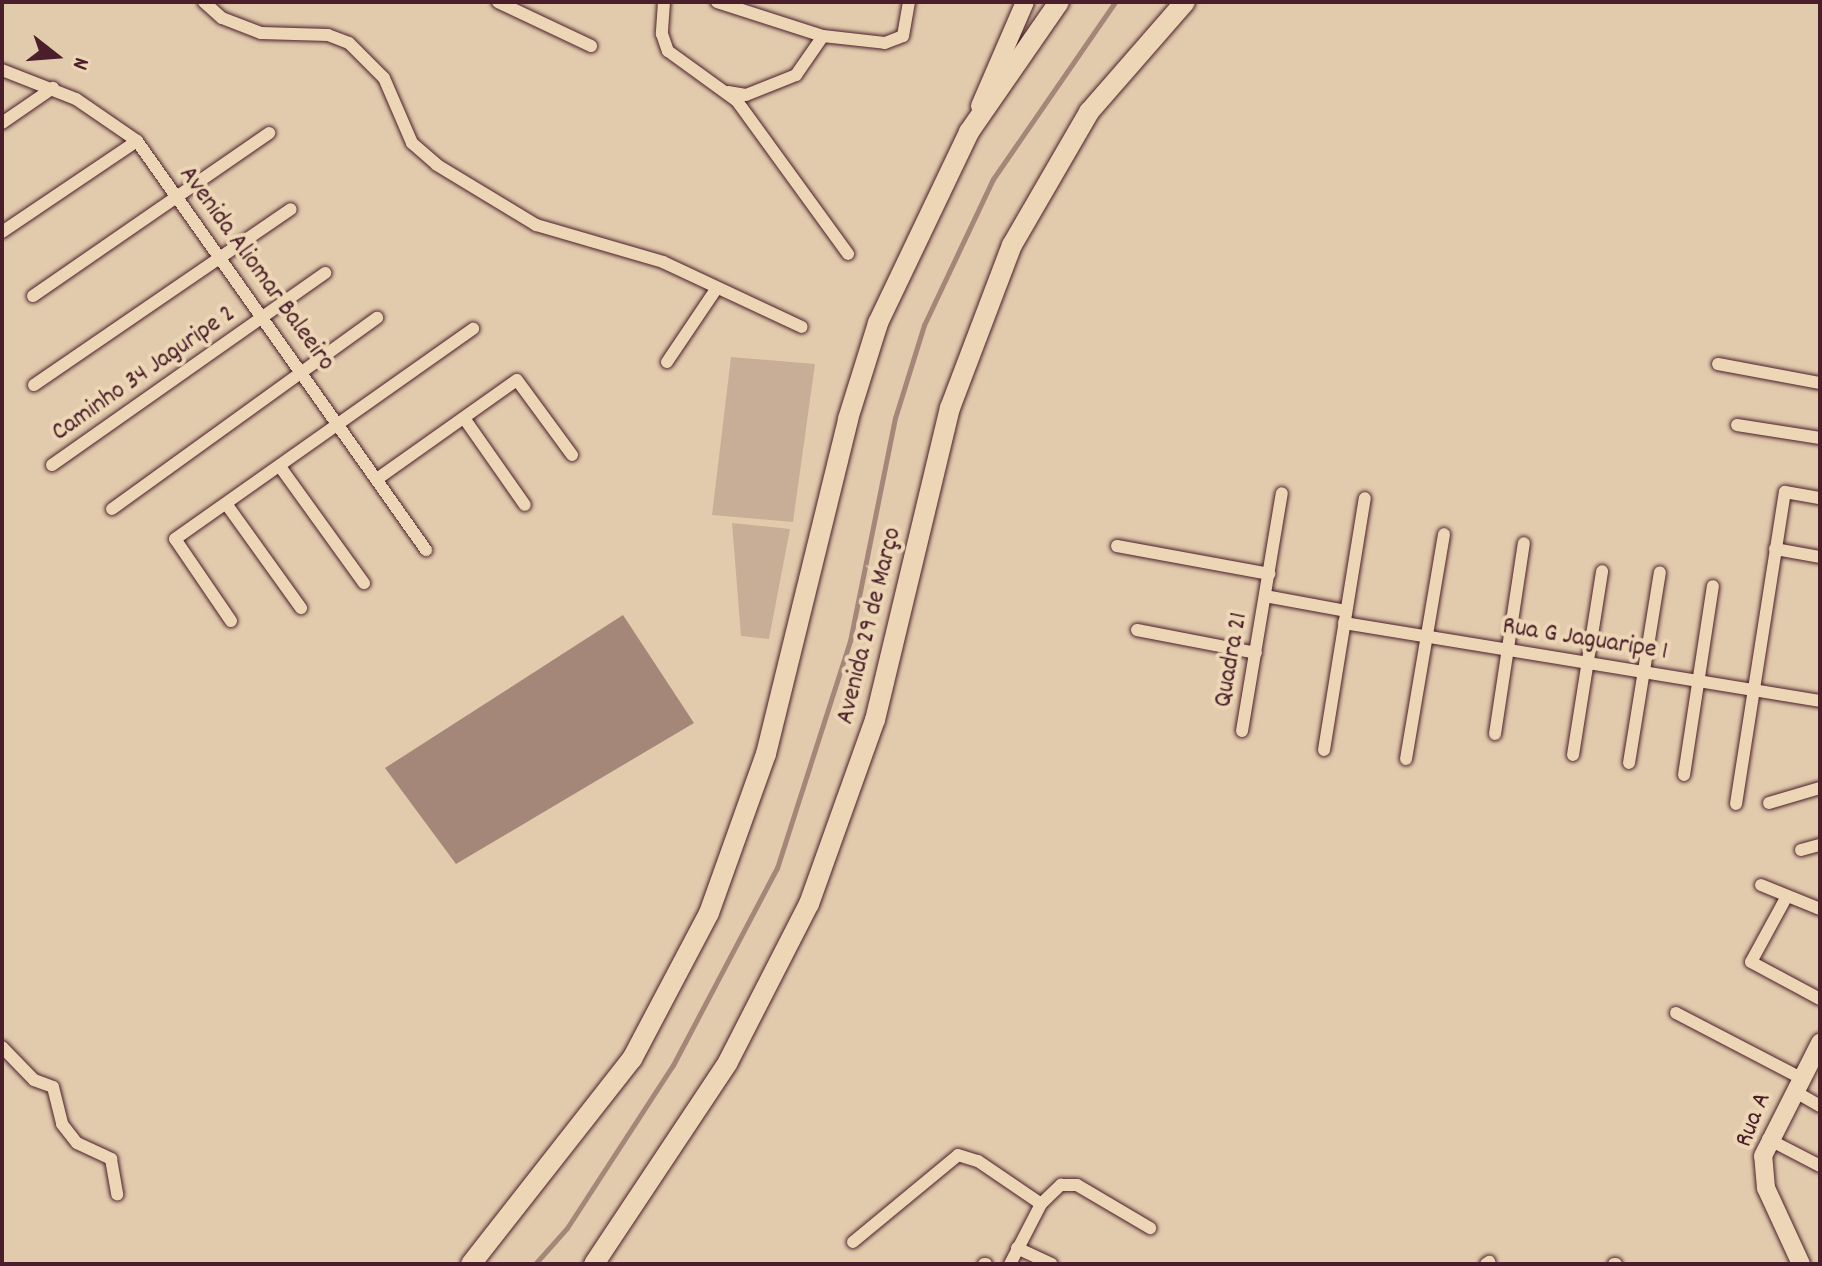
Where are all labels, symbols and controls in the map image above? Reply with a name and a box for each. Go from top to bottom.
north arrow [16,16,96,96]
text: N [63,53,96,73]
street label: Avenida Aliomar Baleeiro [171,161,341,377]
street label: Caminho 34 Jaguripe 2 [46,299,242,449]
street label: Avenida 29 de Março [830,524,910,728]
street label: Quadra 21 [1208,610,1256,710]
street label: Rua G Jaguaripe 1 [1500,612,1670,668]
street label: Rua A [1729,1088,1779,1152]

